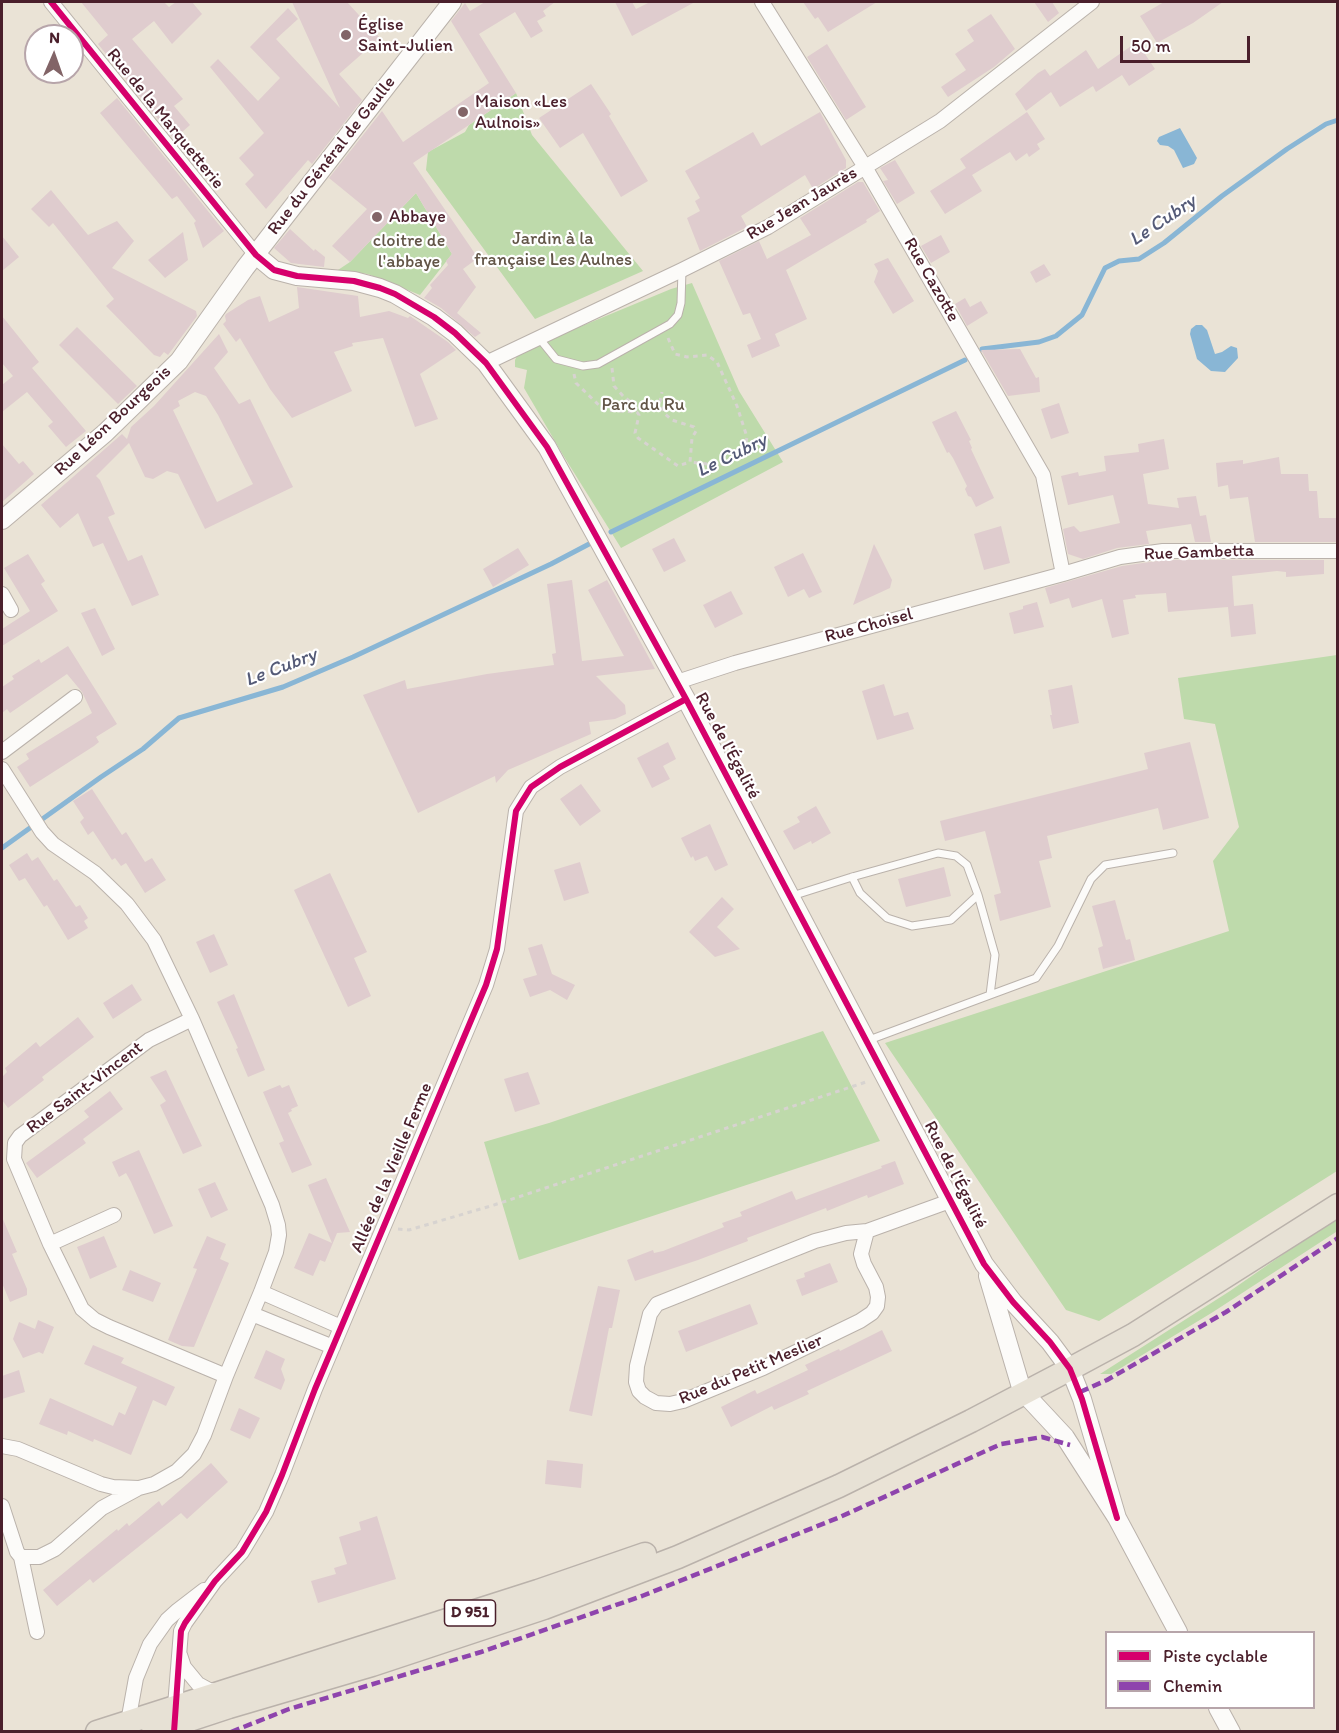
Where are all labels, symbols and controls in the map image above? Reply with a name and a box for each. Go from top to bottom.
place label: Église Saint-Julien [358,14,453,57]
north arrow [24,24,84,84]
scale bar [1123,24,1254,62]
text: N [49,28,60,47]
marker: Église Saint-Julien [339,28,353,42]
text: 50 m [1131,35,1171,57]
street label: Rue de la Marquetterie [102,44,228,194]
street label: Rue du Général de Gaulle [263,72,401,240]
place label: Maison «Les Aulnois» [475,91,567,134]
marker: Maison «Les Aulnois» [456,105,470,119]
street label: Rue Jean Jaurès [743,162,861,246]
water label: Le Cubry [1125,190,1201,252]
place label: Abbaye [389,206,446,228]
marker: Abbaye [370,210,384,224]
park label: Jardin à la française Les Aulnes [474,228,632,270]
park label: cloitre de l'abbaye [373,230,445,272]
street label: Rue Cazotte [898,234,964,326]
street label: Rue Léon Bourgeois [50,361,176,481]
park label: Parc du Ru [601,394,685,416]
water label: Le Cubry [693,429,771,483]
street label: Rue Gambetta [1143,540,1255,566]
street label: Rue Choisel [823,604,915,648]
water label: Le Cubry [242,643,320,693]
street label: Rue de l'Égalité [690,689,764,803]
street label: Rue Saint-Vincent [22,1037,148,1139]
street label: Allée de la Vieille Ferme [346,1080,438,1256]
street label: Rue de l'Égalité [919,1118,991,1232]
street label: Rue du Petit Meslier [676,1330,826,1410]
road number: D 951 [444,1600,496,1626]
legend [1105,1631,1315,1709]
text: Piste cyclable [1163,1645,1268,1667]
text: Chemin [1163,1675,1222,1697]

